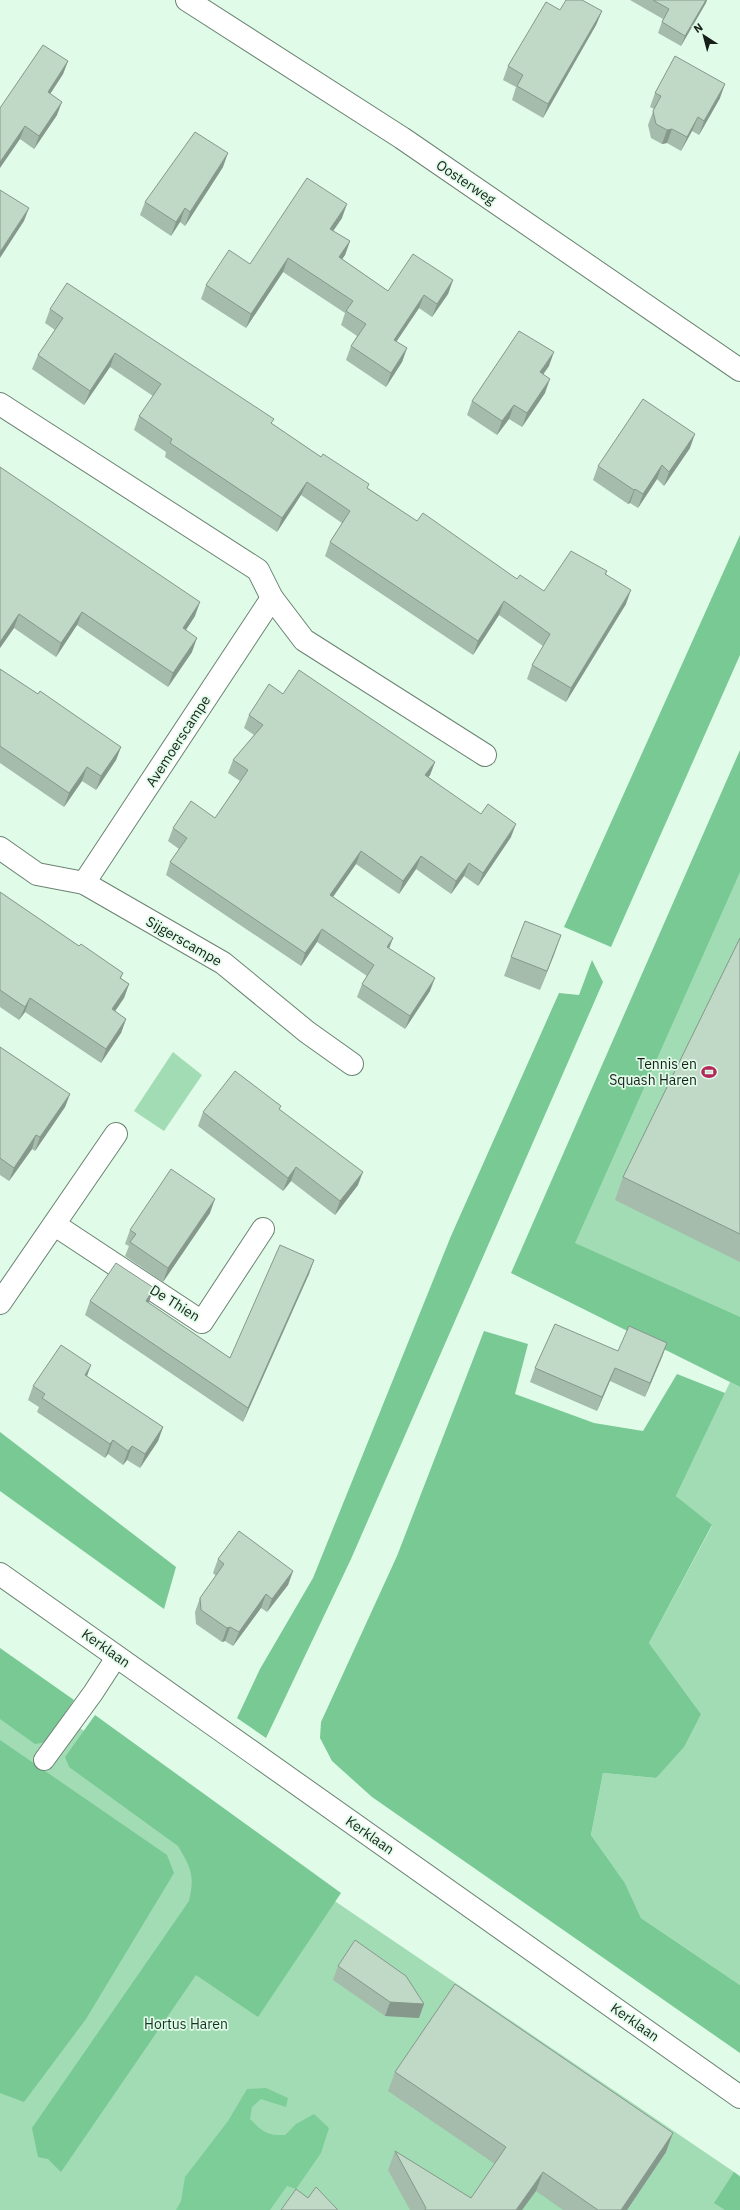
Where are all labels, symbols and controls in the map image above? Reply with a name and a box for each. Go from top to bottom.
north arrow [684,16,724,56]
text: N [691,20,705,36]
street label: Oosterweg [433,156,500,209]
street label: Avemoerscampe [142,692,214,790]
street label: Sijgerscampe [143,912,225,970]
place label: Tennis en Squash Haren [609,1055,697,1089]
sports icon: Tennis en Squash Haren [700,1063,718,1081]
street label: De Thien [147,1281,203,1325]
street label: Kerklaan [78,1625,134,1671]
street label: Kerklaan [342,1812,398,1858]
street label: Kerklaan [607,1999,663,2045]
park label: Hortus Haren [144,2015,228,2033]

